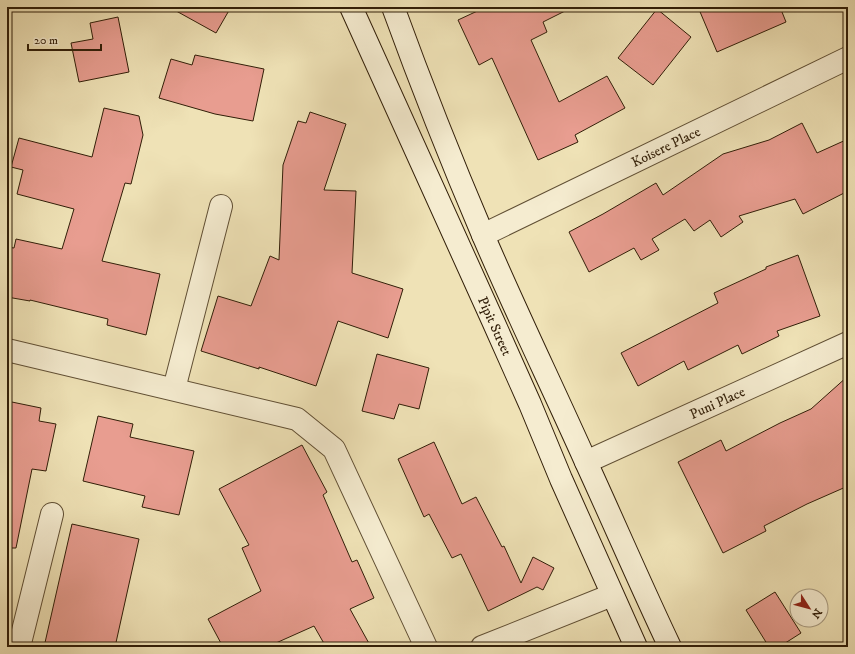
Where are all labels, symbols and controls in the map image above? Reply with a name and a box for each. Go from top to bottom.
scale bar [28,26,101,52]
text: 20 m [34,33,58,48]
street label: Koisere Place [629,123,704,172]
street label: Pipit Street [473,294,516,359]
street label: Puni Place [687,383,748,424]
north arrow [789,588,829,628]
text: N [808,606,825,621]

